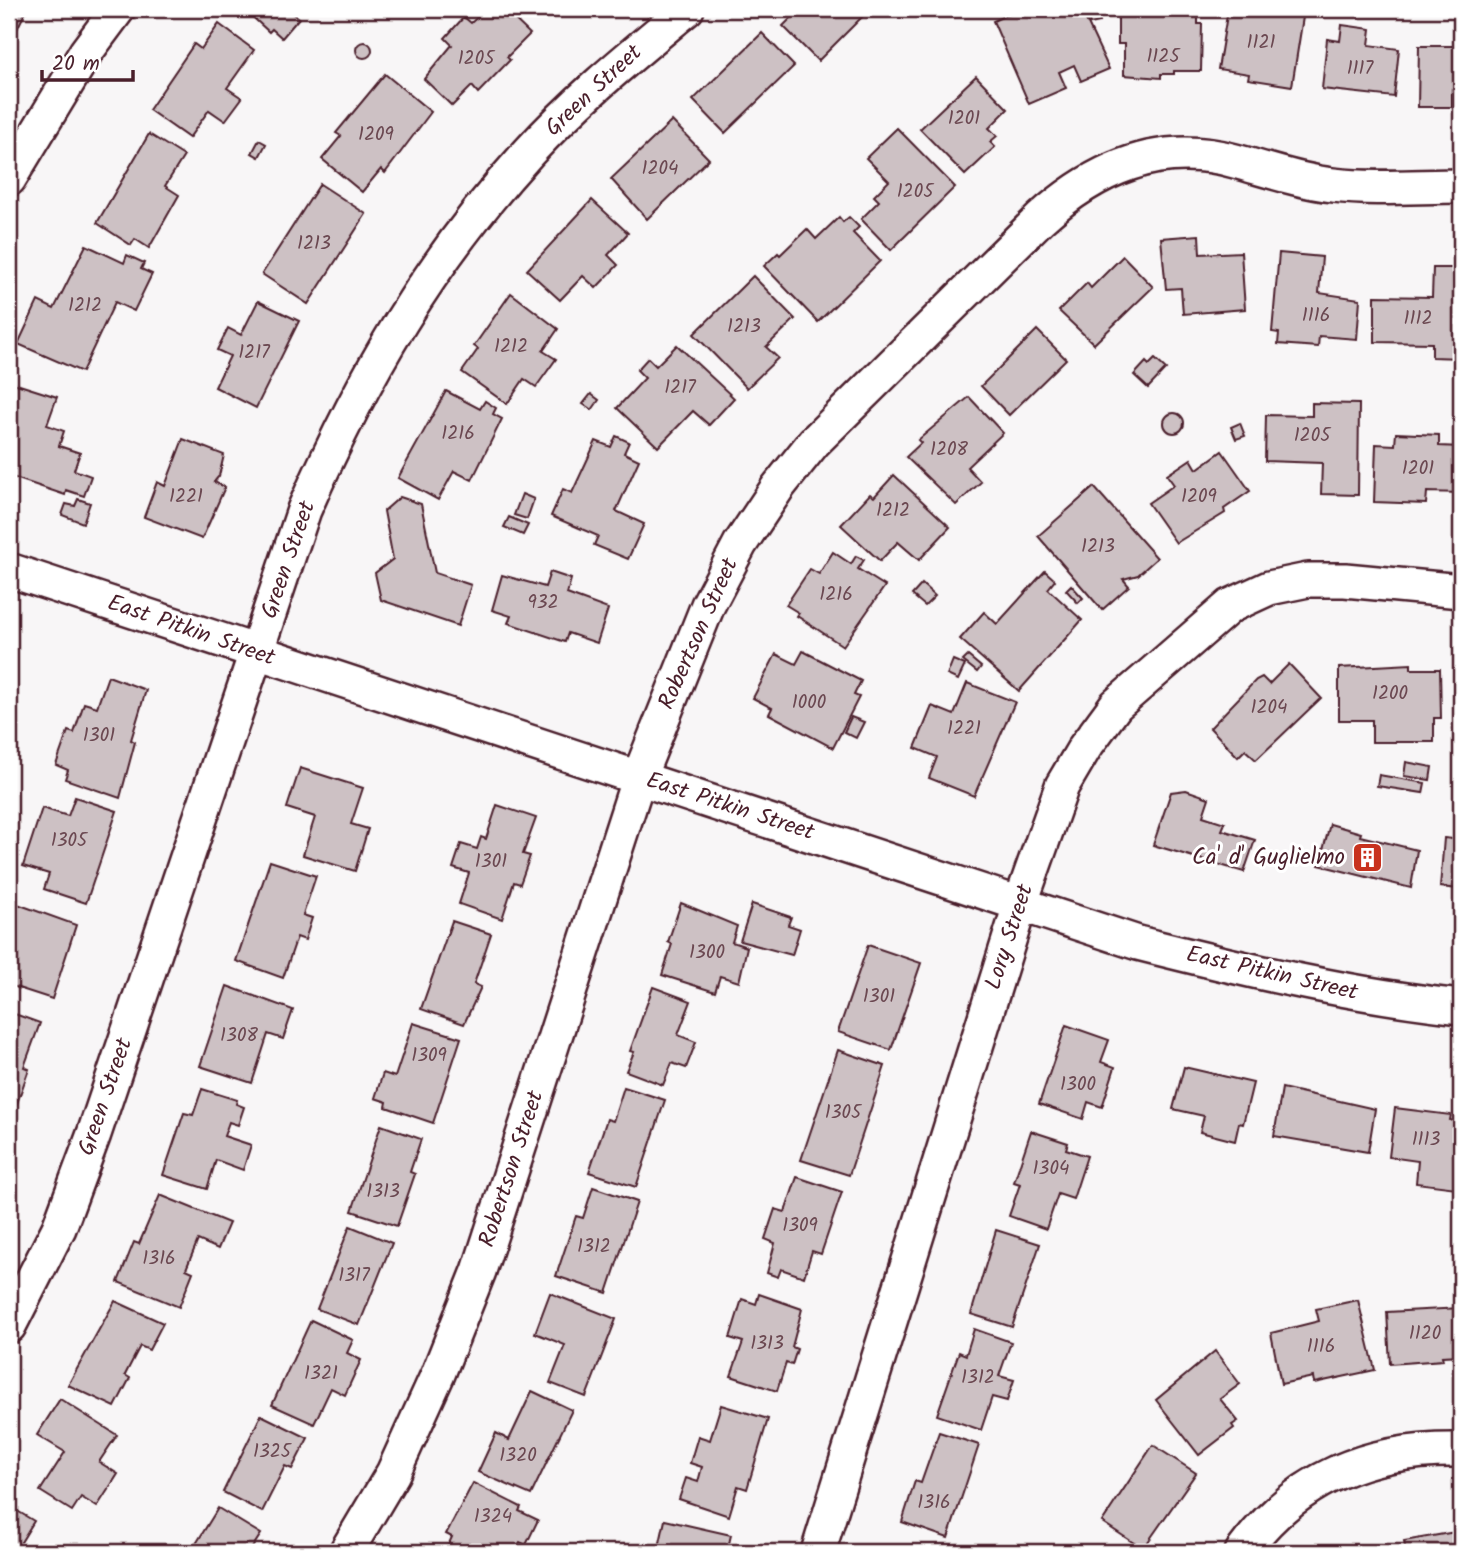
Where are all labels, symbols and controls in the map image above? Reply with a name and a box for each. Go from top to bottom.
house number: 1121 [1247,28,1276,58]
street label: Green Street [537,35,652,146]
scale bar [42,38,133,82]
house number: 1125 [1146,42,1181,72]
house number: 1205 [458,44,496,74]
text: 20 m [52,48,100,81]
house number: 1117 [1347,54,1375,84]
house number: 1201 [948,104,980,134]
house number: 1209 [358,120,394,150]
house number: 1204 [642,154,678,184]
house number: 1205 [897,177,935,207]
house number: 1213 [297,229,331,259]
house number: 1212 [68,291,102,321]
house number: 1116 [1302,301,1330,331]
house number: 1112 [1404,304,1432,334]
house number: 1213 [727,312,761,342]
house number: 1212 [494,332,528,362]
house number: 1217 [238,338,271,368]
house number: 1217 [664,373,697,403]
house number: 1216 [441,419,475,449]
house number: 1205 [1294,421,1332,451]
house number: 1208 [930,435,969,465]
house number: 1201 [1402,454,1434,484]
house number: 1221 [169,482,203,512]
house number: 1209 [1181,482,1217,512]
street label: Green Street [252,495,326,624]
house number: 1212 [876,496,910,526]
house number: 1213 [1081,532,1115,562]
street label: Robertson Street [649,551,749,716]
house number: 1216 [819,580,853,610]
street label: East Pitkin Street [102,585,281,677]
house number: 932 [527,588,559,618]
house number: 1200 [1372,679,1408,709]
house number: 1000 [792,688,826,718]
house number: 1204 [1251,693,1287,723]
house number: 1221 [947,714,981,744]
house number: 1301 [83,721,115,751]
street label: East Pitkin Street [641,763,820,852]
house number: 1305 [51,826,89,856]
place label: Ca' d' Guglielmo [1192,840,1345,876]
building icon: Ca' d' Guglielmo [1351,841,1385,875]
house number: 1301 [475,847,507,877]
street label: Lory Street [976,879,1044,994]
street label: East Pitkin Street [1183,937,1362,1011]
house number: 1300 [689,938,725,968]
house number: 1301 [863,982,895,1012]
house number: 1308 [220,1021,258,1051]
street label: Green Street [69,1032,143,1161]
house number: 1309 [411,1041,447,1071]
house number: 1300 [1060,1070,1096,1100]
street label: Robertson Street [470,1085,555,1252]
house number: 1305 [825,1098,863,1128]
house number: 1113 [1412,1125,1441,1155]
house number: 1304 [1033,1154,1069,1184]
house number: 1313 [366,1177,400,1207]
house number: 1309 [782,1211,818,1241]
house number: 1312 [577,1232,611,1262]
house number: 1316 [142,1244,176,1274]
house number: 1317 [338,1261,371,1291]
house number: 1120 [1409,1319,1441,1349]
house number: 1313 [750,1329,784,1359]
house number: 1116 [1307,1332,1335,1362]
house number: 1321 [304,1359,338,1389]
house number: 1312 [961,1363,995,1393]
house number: 1325 [253,1437,293,1467]
house number: 1320 [499,1441,537,1471]
house number: 1316 [917,1488,951,1518]
house number: 1324 [474,1502,512,1532]

